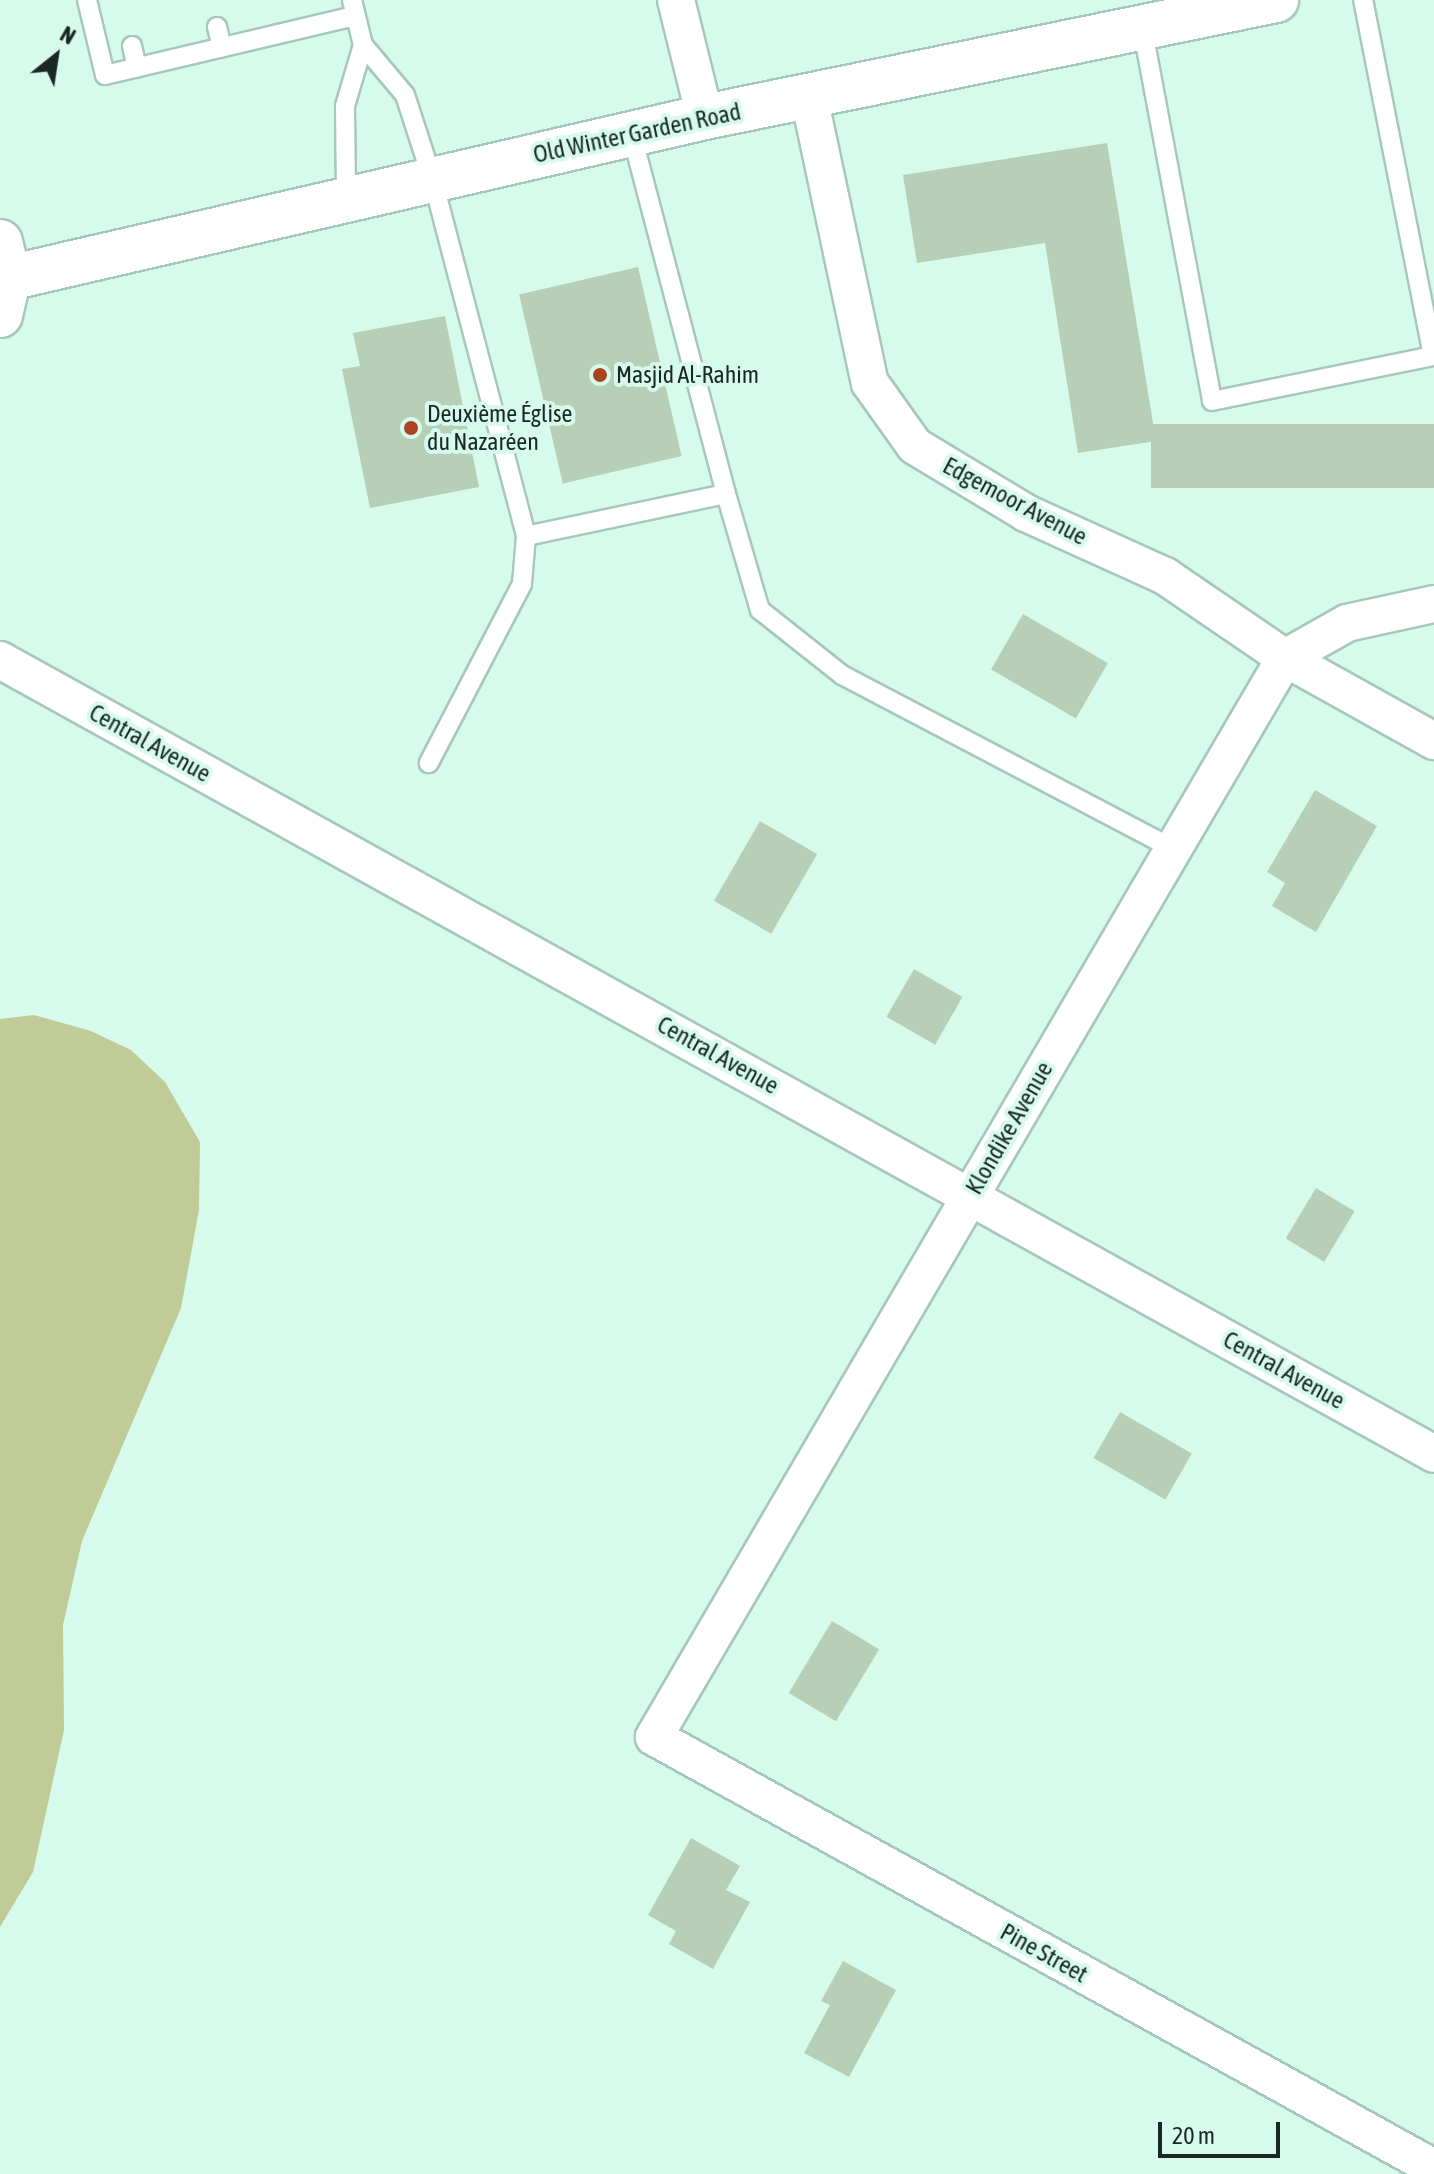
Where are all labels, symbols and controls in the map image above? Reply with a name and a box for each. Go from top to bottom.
north arrow [16,16,96,96]
text: N [56,21,80,50]
street label: Old Winter Garden Road [531,97,743,169]
place label: Masjid Al-Rahim [616,361,759,389]
marker: Masjid Al-Rahim [591,366,609,384]
place label: Deuxième Église du Nazaréen [427,400,572,456]
marker: Deuxième Église du Nazaréen [402,419,420,437]
street label: Edgemoor Avenue [938,451,1092,551]
street label: Central Avenue [84,698,216,788]
street label: Central Avenue [652,1010,784,1100]
street label: Klondike Avenue [959,1057,1059,1199]
street label: Central Avenue [1218,1325,1350,1415]
street label: Pine Street [995,1917,1093,1989]
scale bar [1162,2106,1284,2156]
text: 20 m [1172,2122,1215,2149]

